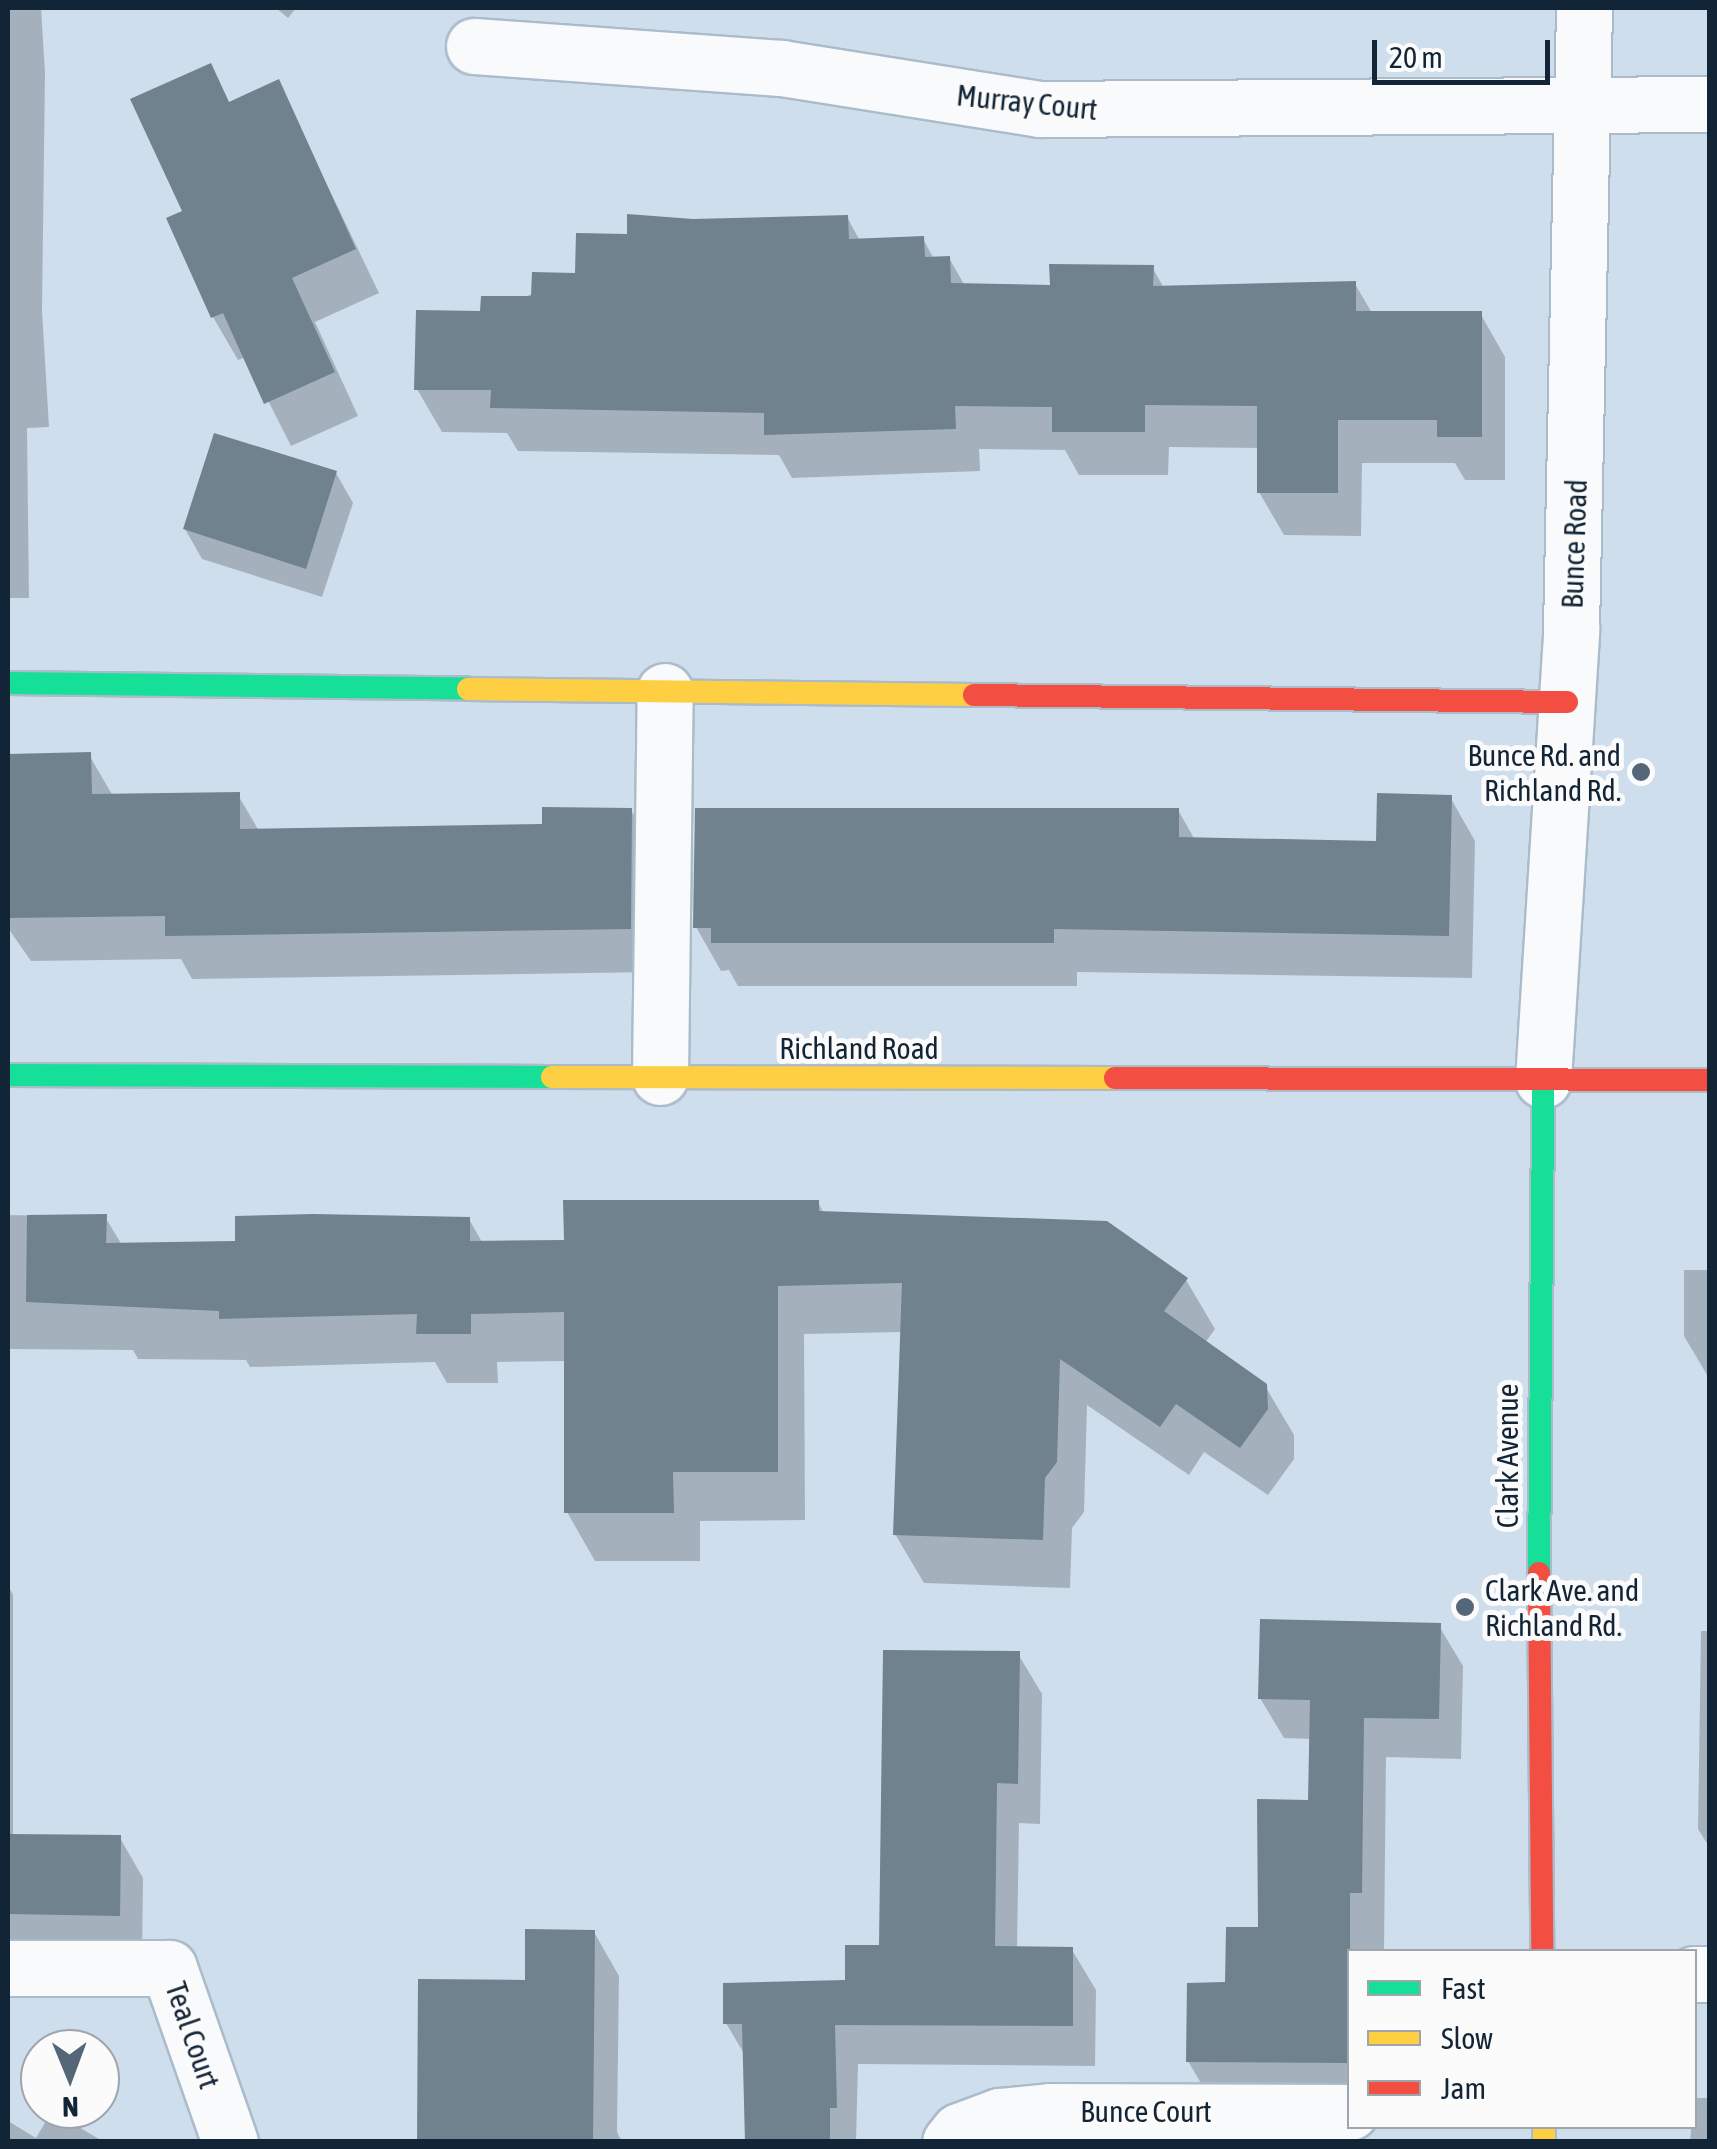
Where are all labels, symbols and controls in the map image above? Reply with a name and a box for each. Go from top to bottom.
scale bar [1377,20,1554,82]
text: 20 m [1389,40,1443,74]
street label: Murray Court [955,77,1099,127]
street label: Bunce Road [1554,479,1594,609]
place label: Bunce Rd. and Richland Rd. [1468,737,1621,808]
marker: Bunce Rd. and Richland Rd. [1630,761,1652,783]
street label: Richland Road [779,1030,939,1066]
street label: Clark Avenue [1489,1384,1525,1528]
place label: Clark Ave. and Richland Rd. [1485,1572,1639,1642]
marker: Clark Ave. and Richland Rd. [1454,1596,1476,1618]
legend [1347,1949,1697,2129]
text: Fast [1441,1971,1486,2005]
street label: Teal Court [158,1977,228,2093]
text: Slow [1441,2021,1493,2055]
north arrow [20,2029,120,2129]
text: Jam [1441,2071,1486,2105]
text: N [62,2091,79,2123]
street label: Bunce Court [1080,2093,1212,2129]

